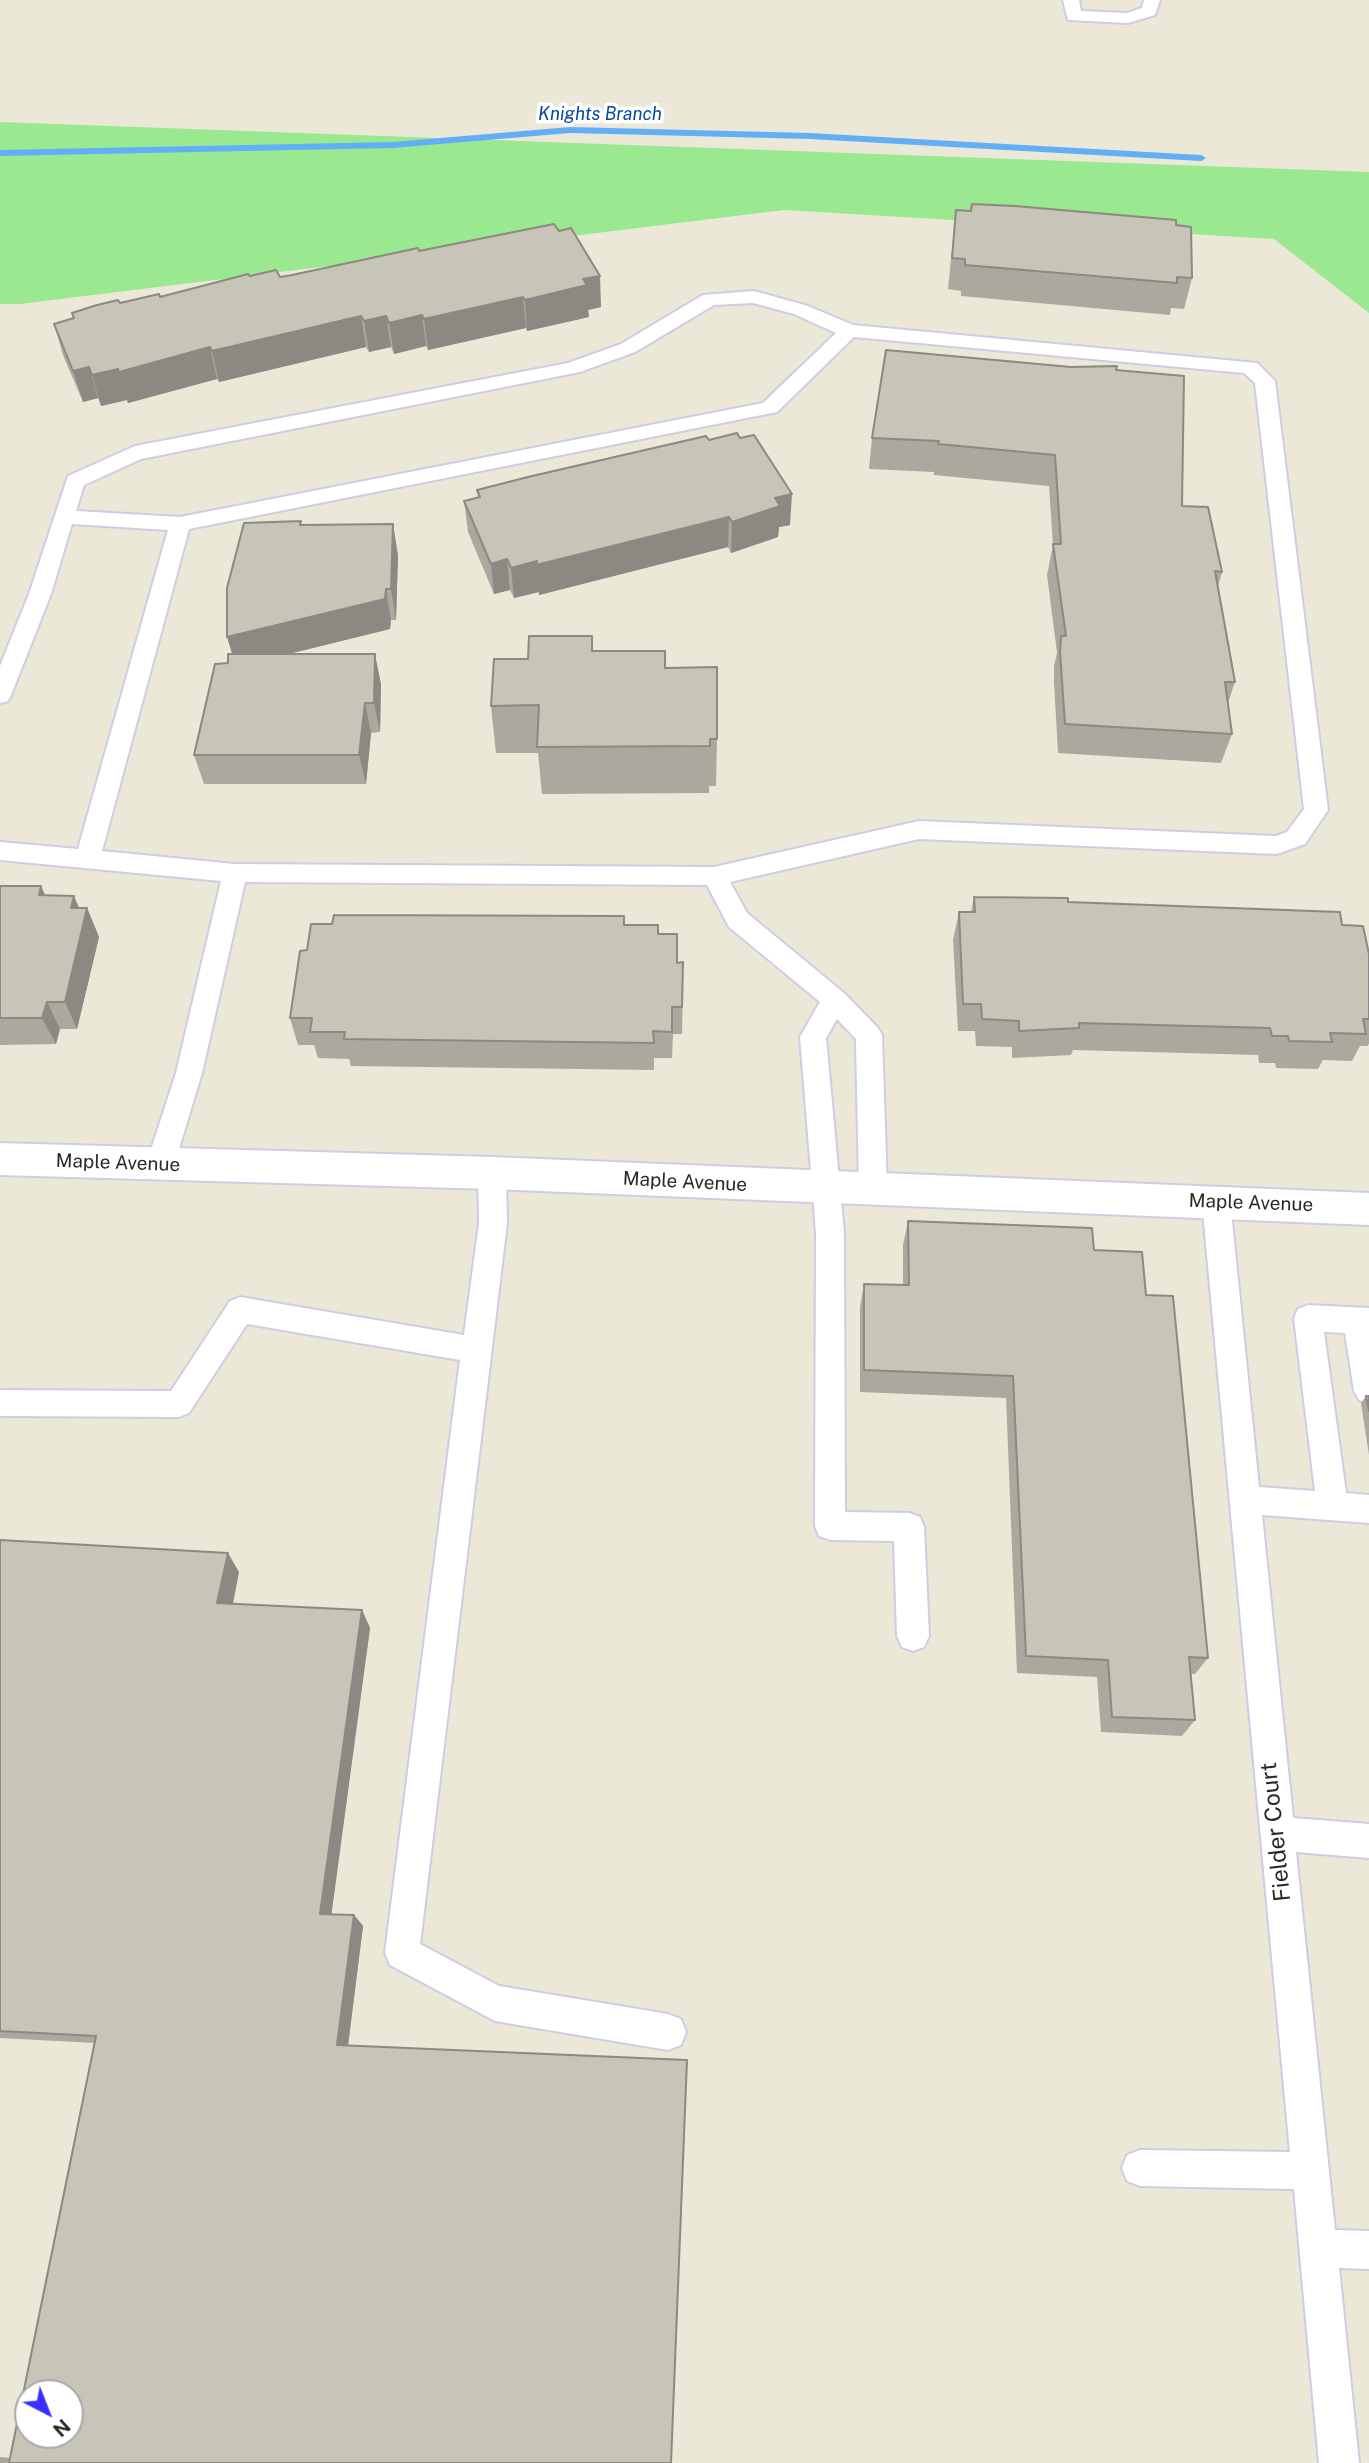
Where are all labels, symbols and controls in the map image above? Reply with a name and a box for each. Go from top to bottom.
water label: Knights Branch [538,103,662,125]
street label: Maple Avenue [55,1149,181,1177]
street label: Maple Avenue [622,1167,748,1197]
street label: Maple Avenue [1188,1189,1314,1217]
street label: Fielder Court [1255,1761,1297,1903]
north arrow [14,2379,84,2449]
text: N [49,2415,75,2441]

